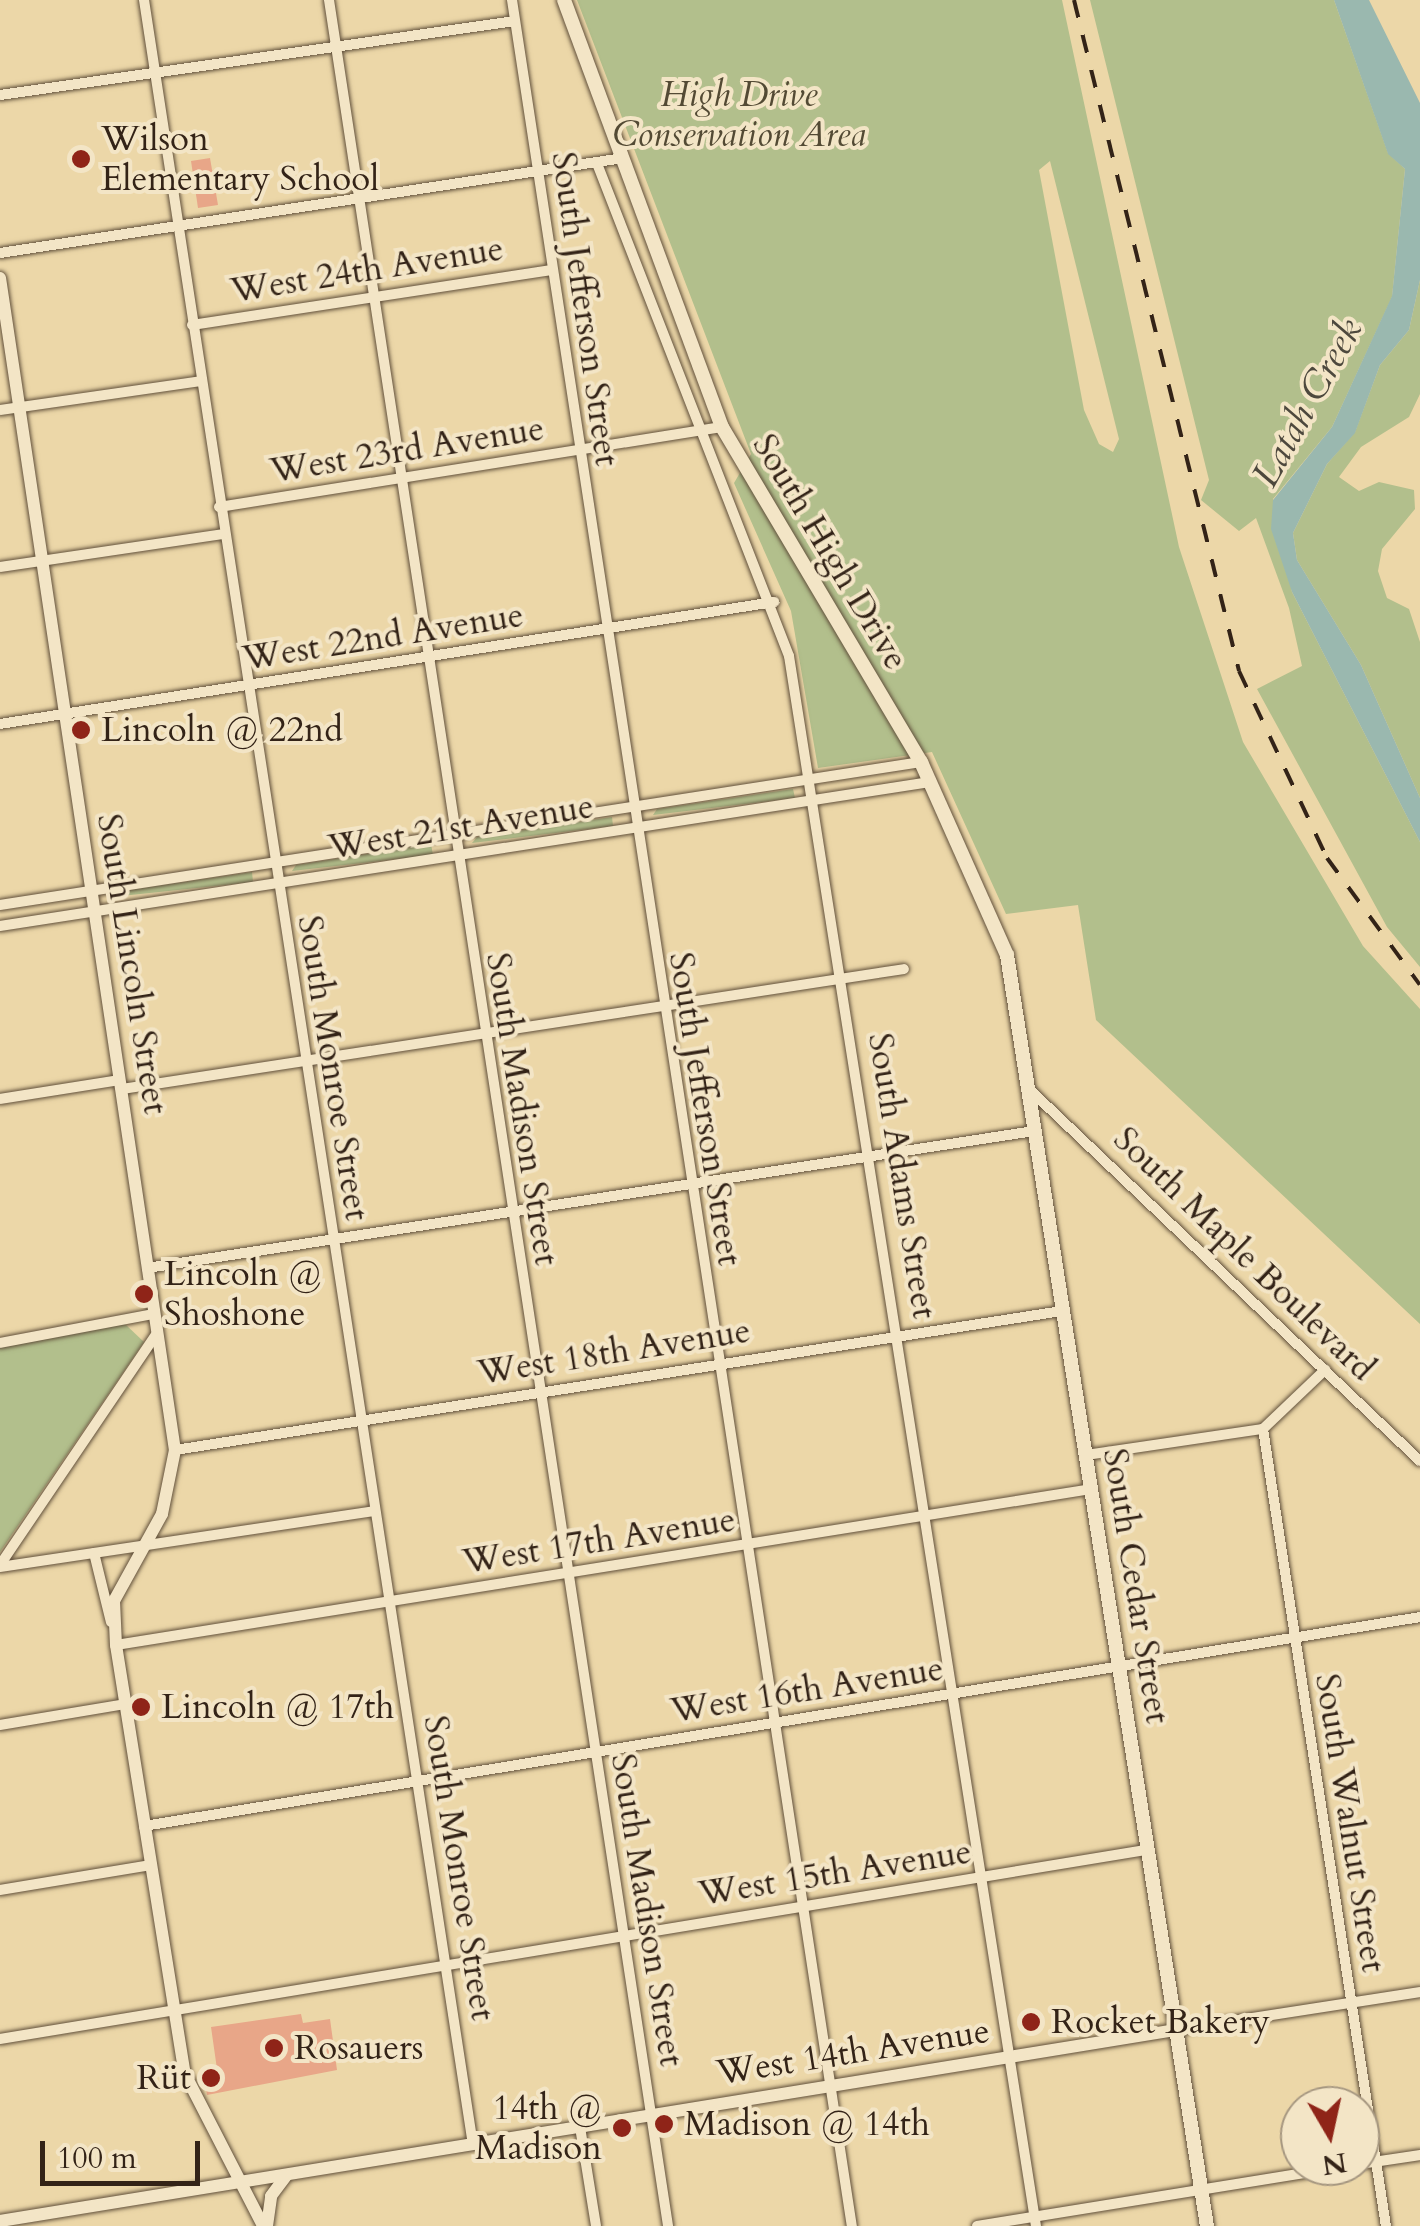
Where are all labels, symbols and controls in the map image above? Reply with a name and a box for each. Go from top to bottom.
park label: High Drive Conservation Area [612,74,866,156]
place label: Wilson Elementary School [101,118,379,200]
marker: Wilson Elementary School [70,148,92,170]
street label: South Jefferson Street [542,149,628,469]
street label: West 24th Avenue [228,228,506,312]
water label: Latah Creek [1243,311,1373,495]
street label: West 23rd Avenue [267,408,547,492]
street label: South High Drive [743,427,917,677]
street label: West 22nd Avenue [239,594,527,680]
place label: Lincoln @ 22nd [101,709,343,751]
marker: Lincoln @ 22nd [70,719,92,741]
street label: West 21st Avenue [325,785,597,869]
street label: South Lincoln Street [88,811,176,1117]
street label: South Monroe Street [288,912,378,1224]
street label: South Jefferson Street [659,949,751,1269]
street label: South Madison Street [477,950,567,1268]
street label: South Adams Street [859,1030,945,1322]
street label: South Maple Boulevard [1105,1118,1383,1390]
place label: Lincoln @ Shoshone [164,1253,322,1335]
marker: Lincoln @ Shoshone [133,1283,155,1305]
street label: West 18th Avenue [475,1310,753,1394]
street label: South Cedar Street [1094,1445,1178,1727]
street label: West 17th Avenue [460,1499,738,1583]
street label: West 16th Avenue [668,1648,946,1732]
street label: South Walnut Street [1306,1671,1394,1975]
place label: Lincoln @ 17th [161,1686,395,1728]
marker: Lincoln @ 17th [130,1696,152,1718]
street label: South Monroe Street [414,1712,504,2024]
street label: South Madison Street [602,1751,692,2069]
street label: West 15th Avenue [696,1831,974,1915]
place label: Rocket Bakery [1051,2001,1270,2043]
street label: West 14th Avenue [714,2010,992,2094]
marker: Rocket Bakery [1020,2011,1042,2033]
place label: Rosauers [294,2027,424,2069]
marker: Rosauers [263,2037,285,2059]
place label: Rüt [137,2057,191,2099]
marker: Rüt [200,2067,222,2089]
north arrow [1280,2086,1380,2186]
place label: 14th @ Madison [475,2087,602,2169]
place label: Madison @ 14th [684,2103,930,2145]
marker: Madison @ 14th [653,2113,675,2135]
marker: 14th @ Madison [611,2117,633,2139]
scale bar [45,2121,205,2183]
text: 100 m [57,2138,137,2179]
text: N [1319,2143,1349,2184]

